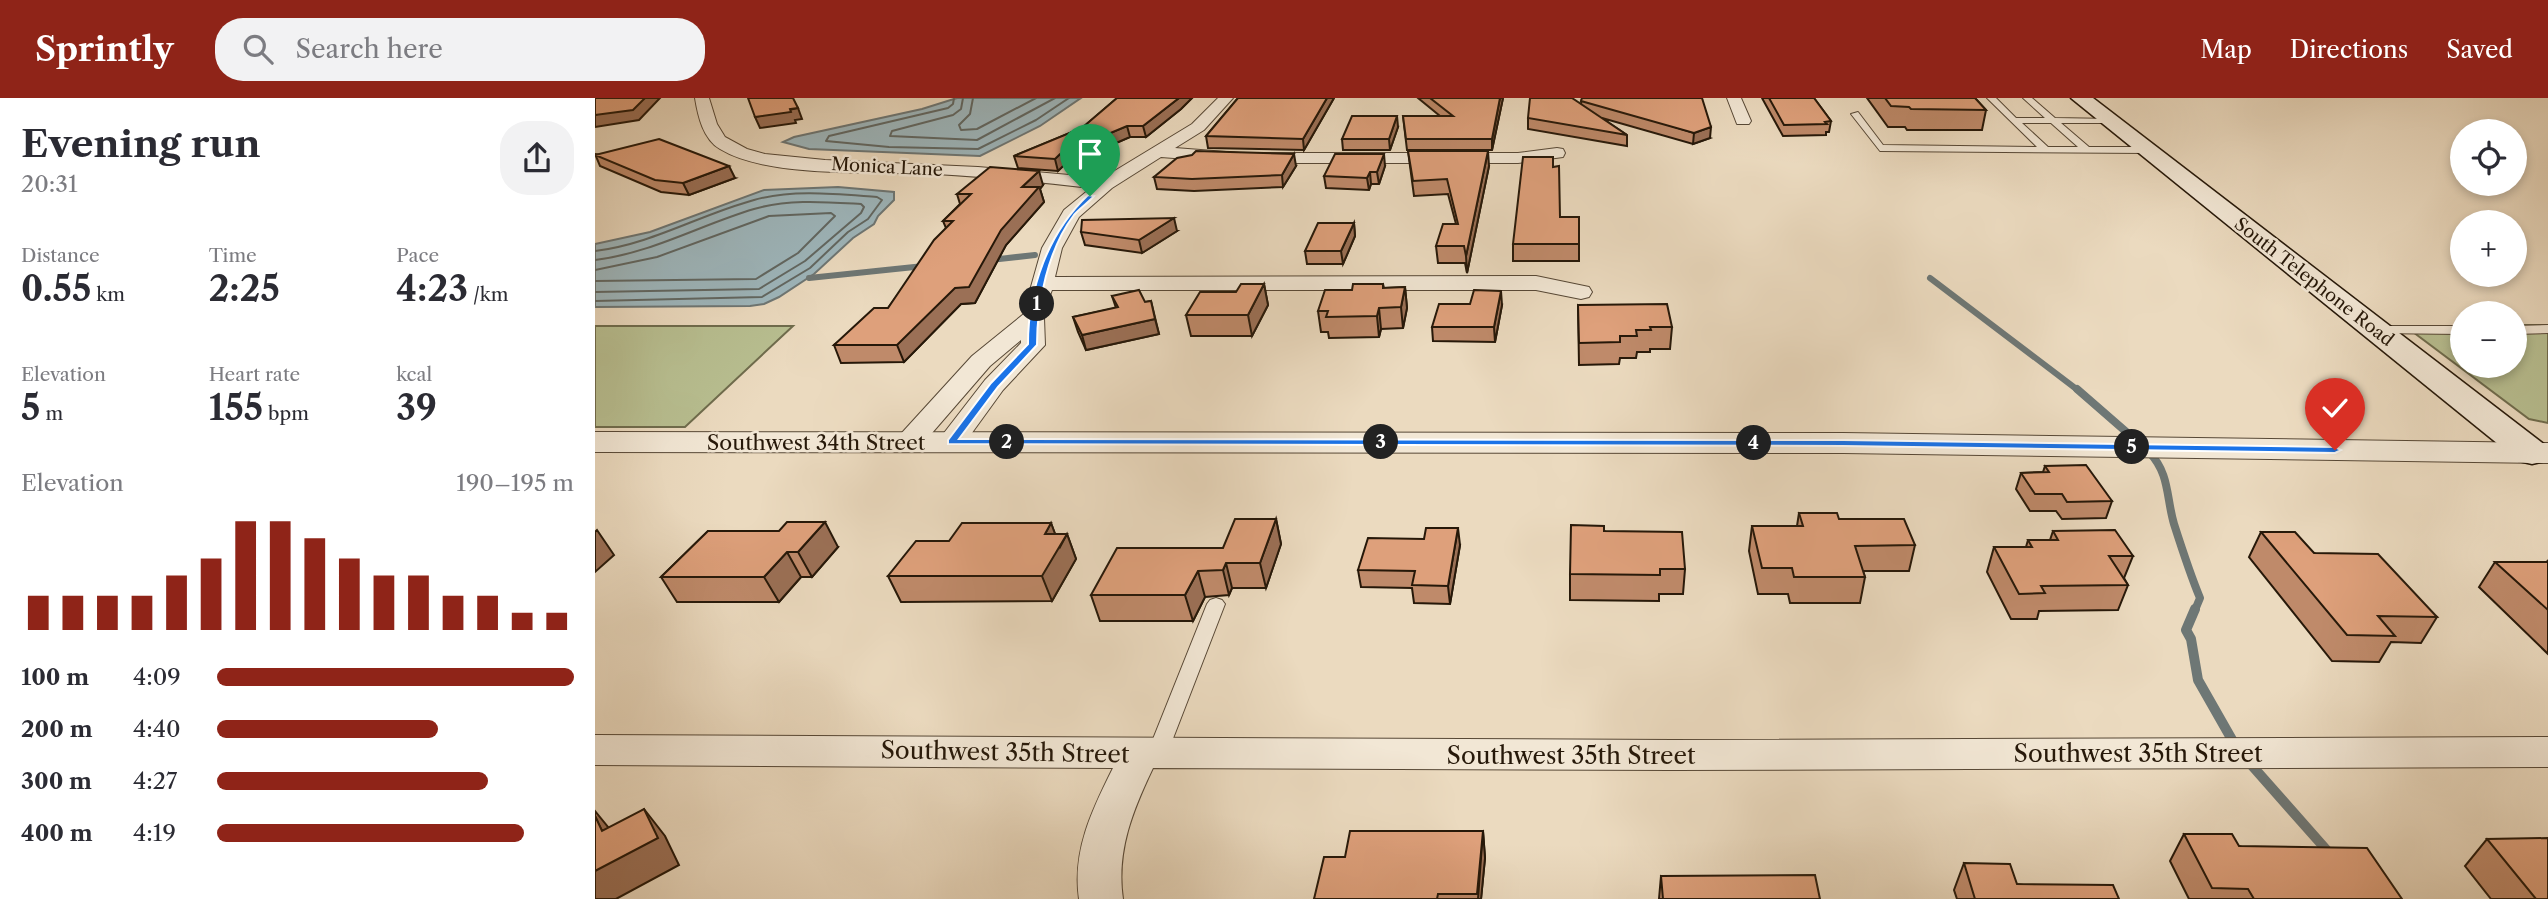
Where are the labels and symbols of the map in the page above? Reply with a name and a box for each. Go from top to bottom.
pin [1060,124,1120,196]
street label: Monica Lane [831,153,943,181]
street label: South Telephone Road [2230,213,2398,351]
pin: 1 [1019,286,1055,322]
pin [2305,378,2365,450]
pin: 2 [989,424,1025,460]
pin: 3 [1363,424,1399,460]
pin: 4 [1737,426,1771,460]
street label: Southwest 34th Street [707,430,926,455]
pin: 5 [2115,430,2149,464]
street label: Southwest 35th Street [880,735,1130,769]
street label: Southwest 35th Street [2014,739,2263,768]
street label: Southwest 35th Street [1447,741,1696,770]

